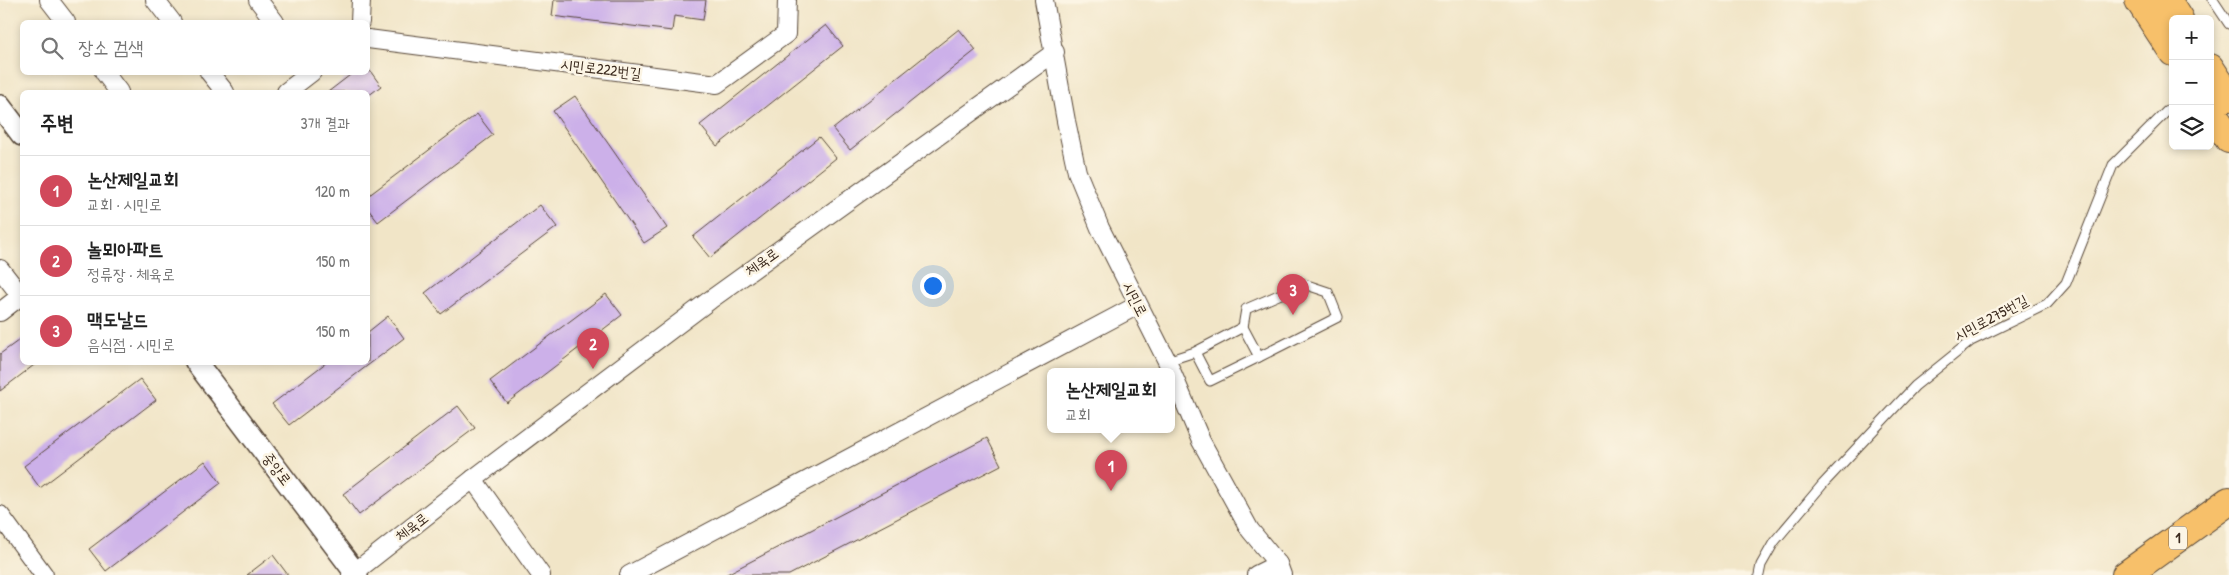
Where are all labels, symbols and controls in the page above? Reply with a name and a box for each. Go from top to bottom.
map controls [2169,15,2214,150]
button: + [2169,15,2214,60]
search box [20,20,370,75]
icon: search [38,34,66,62]
text: 장소 검색 [78,34,144,60]
street label: 시민로222번길 [559,53,643,84]
button: − [2169,60,2214,105]
button: layers [2169,105,2214,150]
text: 주변 [40,108,74,137]
text: 3개 결과 [301,112,350,134]
text: 논산제일교회 [87,166,179,192]
text: 1 [53,180,59,202]
text: 120 m [315,180,350,202]
text: 교회 · 시민로 [87,193,162,215]
text: 놀뫼아파트 [87,236,163,262]
street label: 체육로 [741,242,783,281]
text: 2 [52,250,60,272]
text: 150 m [316,250,350,272]
text: 정류장 · 체육로 [87,263,175,285]
your location [920,273,946,299]
pin: 3 [1277,274,1309,315]
street label: 시민로 [1118,278,1153,320]
street label: 시민로275번길 [1950,289,2032,346]
text: 맥도날드 [87,306,148,332]
text: 3 [52,320,60,342]
text: 150 m [316,320,350,342]
pin: 2 [577,328,609,369]
text: 음식점 · 시민로 [87,333,175,355]
popup [1047,368,1175,433]
text: 논산제일교회 [1065,376,1157,402]
text: 교회 [1065,403,1091,425]
street label: 중앙로 [258,448,297,489]
pin: 1 [1095,450,1127,491]
street label: 체육로 [391,507,432,546]
road number: 1 [2169,526,2187,550]

